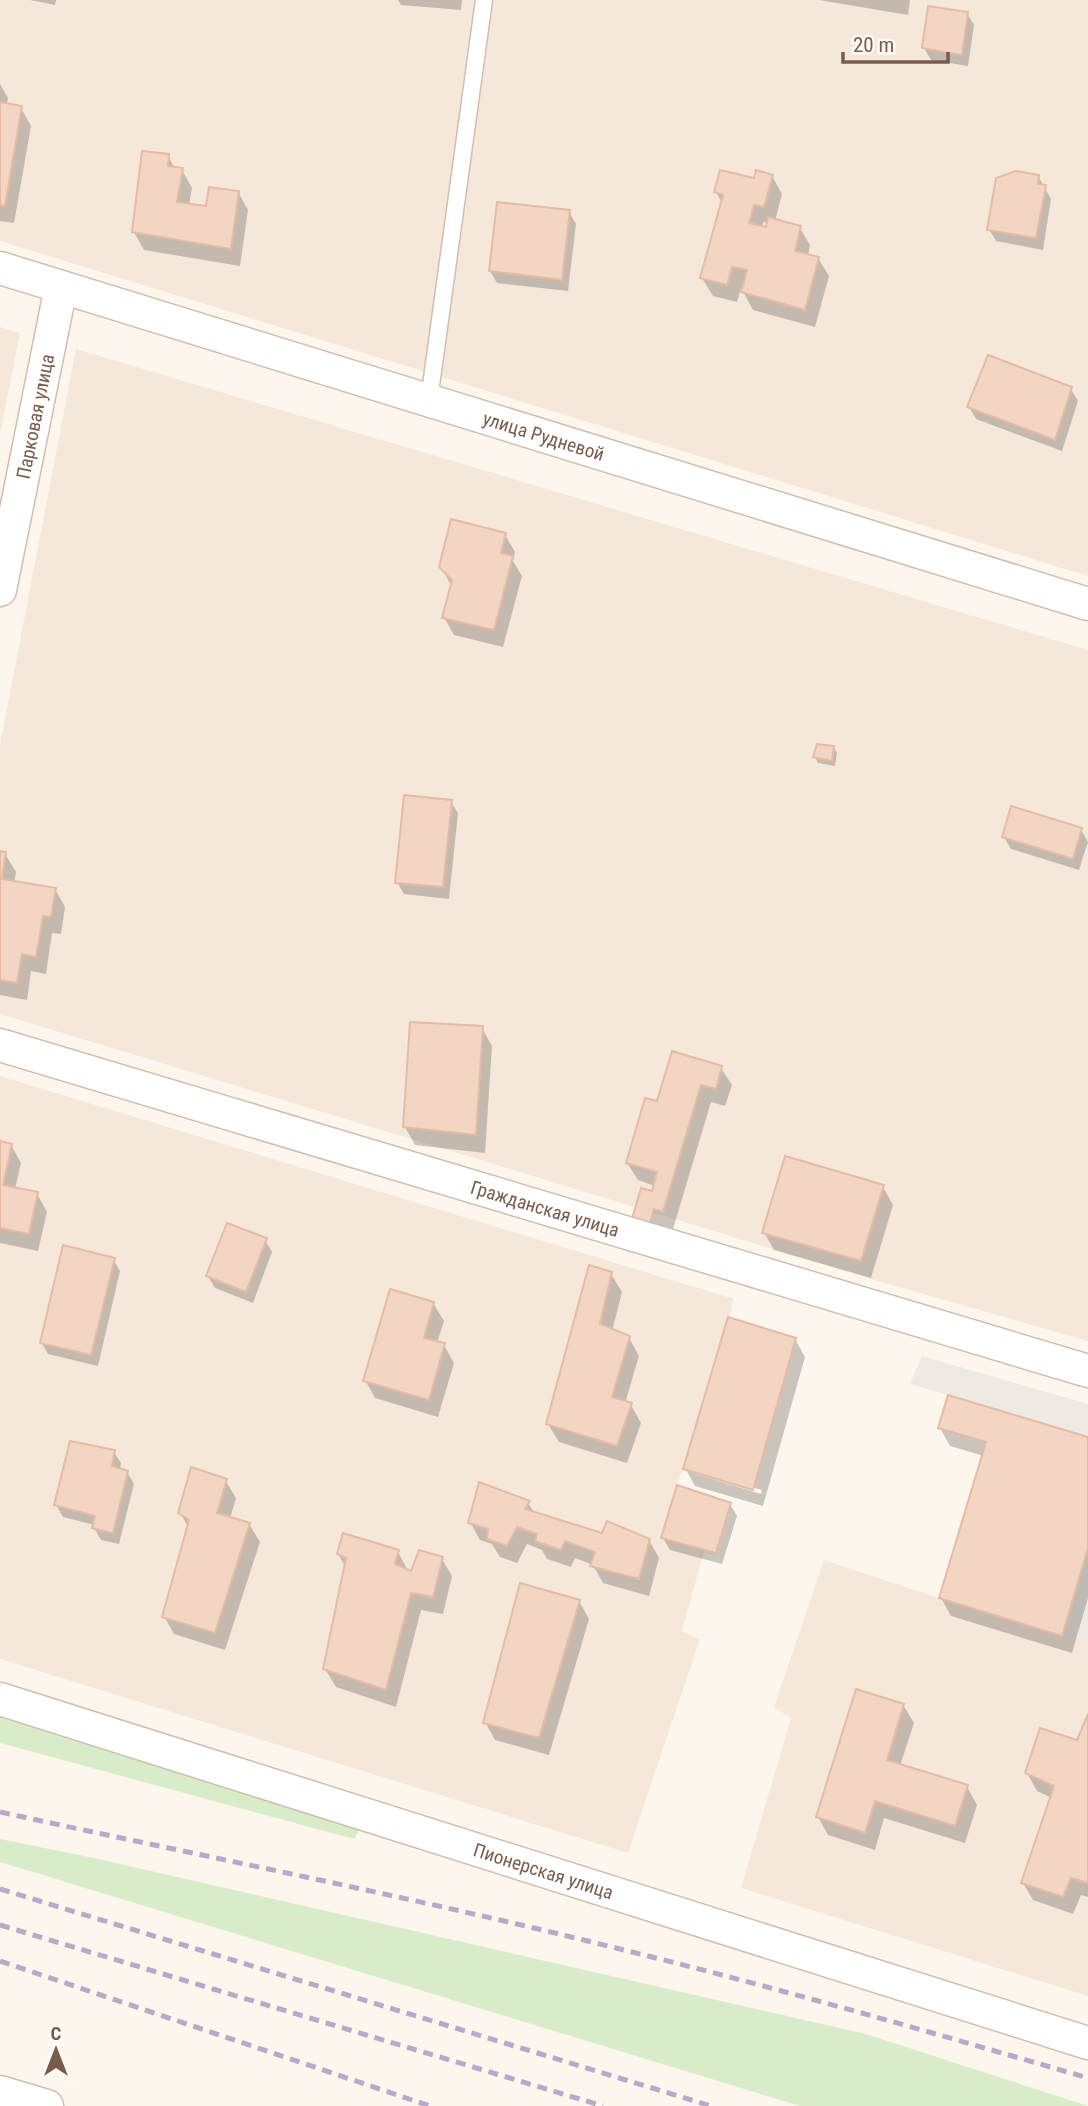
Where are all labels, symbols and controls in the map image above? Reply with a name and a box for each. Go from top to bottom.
scale bar [843,21,948,65]
text: 20 m [853,33,894,57]
street label: Парковая улица [11,352,59,481]
street label: улица Рудневой [480,406,607,465]
street label: Гражданская улица [468,1175,622,1241]
street label: Пионерская улица [471,1838,616,1904]
north arrow [21,2015,91,2085]
text: С [51,2022,62,2045]

